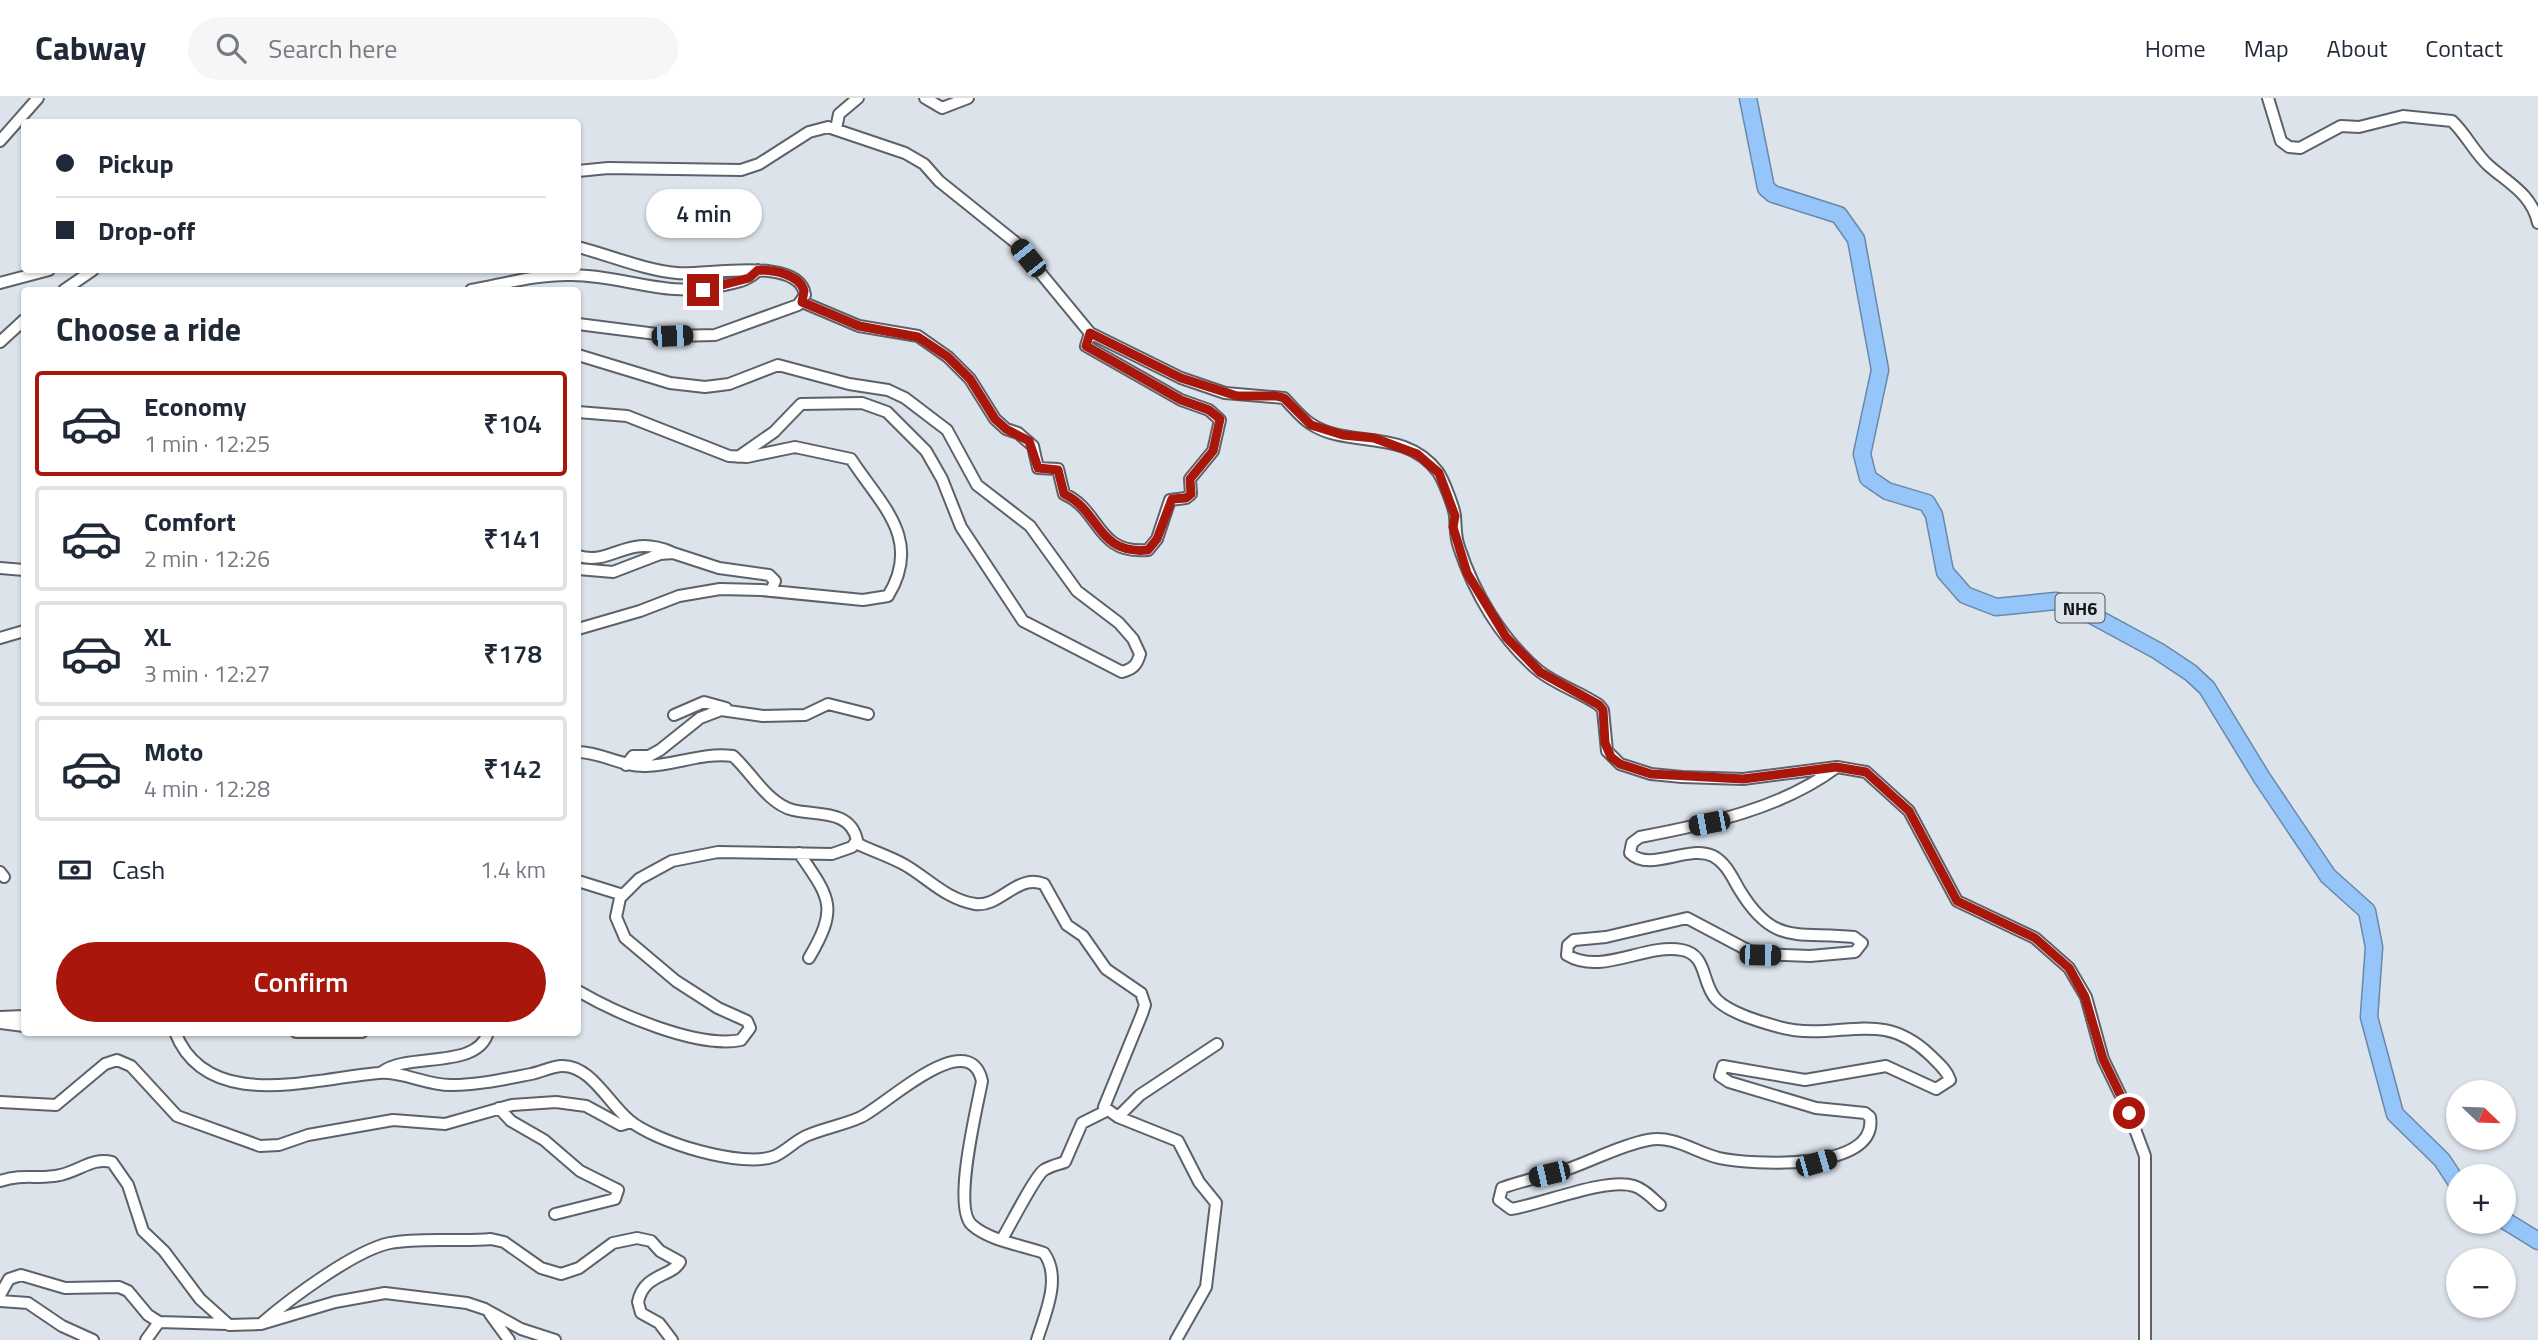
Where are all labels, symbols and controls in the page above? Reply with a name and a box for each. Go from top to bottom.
search box [188,17,678,80]
text: Cabway [35,23,146,73]
icon: search [212,29,250,67]
text: Search here [268,29,397,68]
text: Home [2145,30,2206,66]
text: Map [2244,30,2289,66]
text: About [2327,30,2387,66]
text: Contact [2425,30,2503,66]
text: Pickup [98,144,174,183]
callout: 4 min [645,188,761,238]
text: 4 min [676,196,732,231]
text: Drop-off [98,211,195,250]
car [1007,235,1050,281]
route end [687,274,719,306]
text: Choose a ride [56,305,241,353]
car [651,325,694,347]
text: Economy [144,387,246,426]
icon: car [60,392,123,455]
text: ₹104 [483,404,542,443]
text: 1 min · 12:25 [144,426,270,461]
text: Comfort [144,502,236,541]
icon: car [60,507,123,570]
text: ₹141 [483,519,542,558]
text: 2 min · 12:26 [144,541,270,576]
road number: NH6 [2056,594,2104,622]
text: XL [144,617,171,656]
icon: car [60,622,123,685]
text: ₹178 [483,634,542,673]
text: 3 min · 12:27 [144,656,270,691]
text: Moto [144,732,203,771]
icon: car [60,737,123,800]
text: ₹142 [483,749,542,788]
text: 4 min · 12:28 [144,771,270,806]
car [1687,809,1732,837]
text: Cash [112,850,165,889]
icon: cash [56,851,94,889]
text: 1.4 km [480,852,546,887]
button: Confirm [56,942,546,1022]
car [1739,944,1782,966]
north arrow [2446,1080,2516,1150]
map controls [2446,1080,2516,1318]
route start [2113,1097,2145,1129]
car [1793,1147,1840,1179]
car [1527,1159,1572,1189]
button: + [2446,1164,2516,1234]
button: − [2446,1248,2516,1318]

